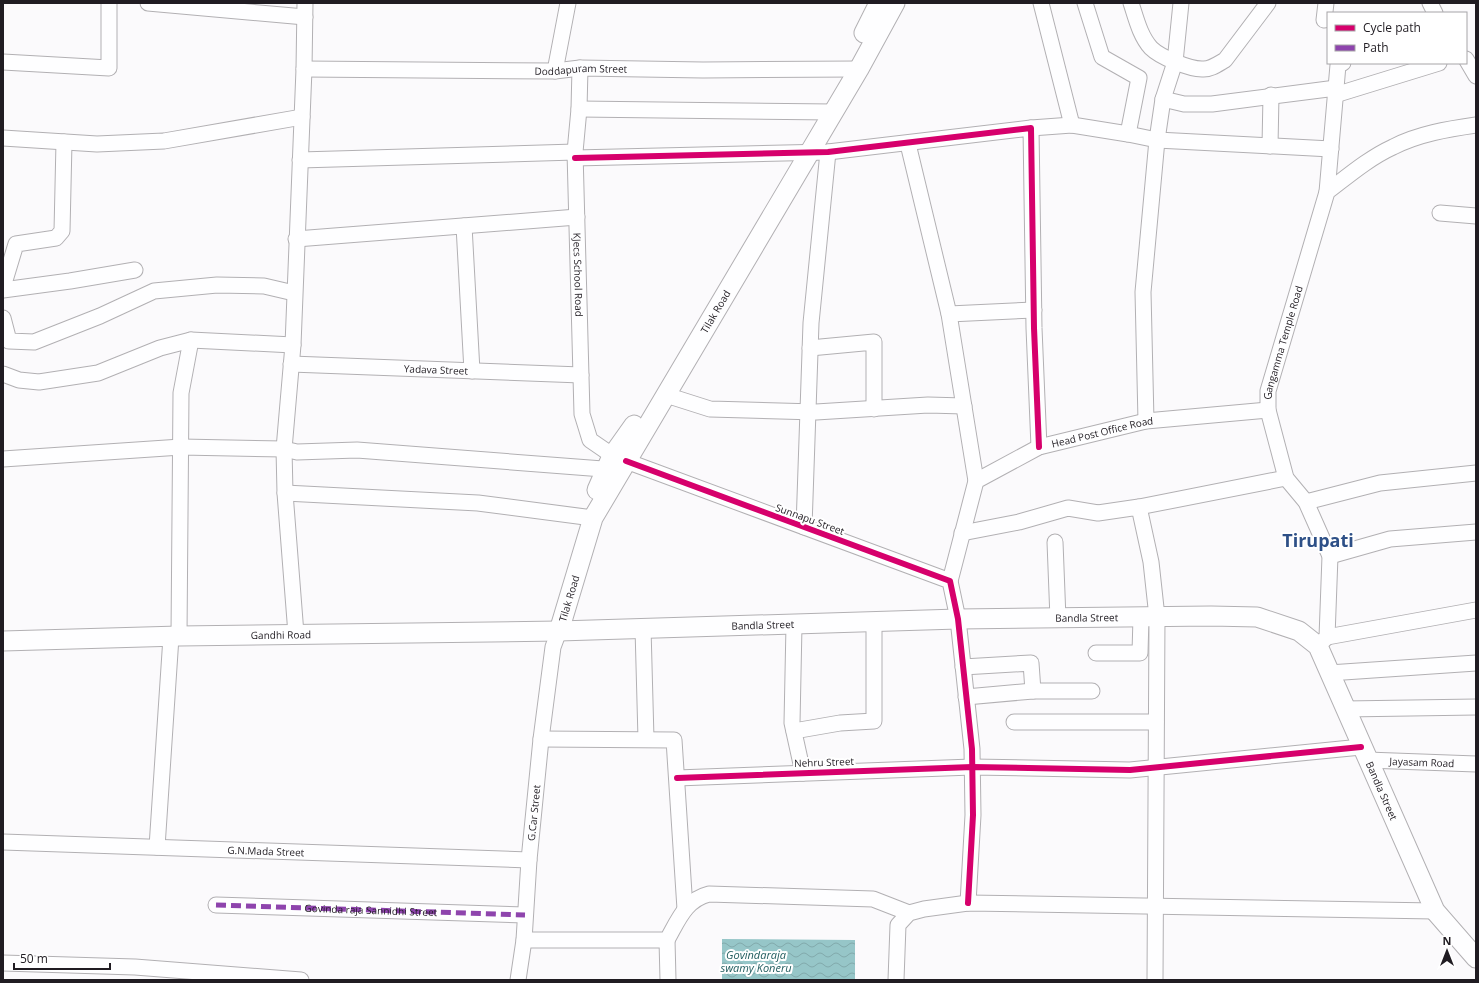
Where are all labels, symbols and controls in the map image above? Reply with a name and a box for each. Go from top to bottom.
legend [1327,12,1467,64]
text: Cycle path [1363,19,1421,36]
text: Path [1363,39,1389,56]
street label: Doddapuram Street [534,61,628,78]
street label: KJecs School Road [570,233,586,317]
street label: Gangamma Temple Road [1261,284,1306,399]
street label: Tilak Road [697,287,734,336]
street label: Yadava Street [404,361,469,378]
street label: Head Post Office Road [1050,413,1154,451]
street label: Sunnapu Street [774,500,847,538]
district label: Tirupati [1282,528,1354,552]
street label: Tilak Road [555,573,582,623]
street label: Bandla Street [1055,610,1119,625]
street label: Bandla Street [731,617,795,633]
street label: Gandhi Road [251,627,311,642]
street label: Nehru Street [794,754,855,770]
street label: Jayasam Road [1388,754,1455,770]
street label: Bandla Street [1363,759,1401,823]
street label: G.Car Street [524,784,543,842]
street label: G.N.Mada Street [227,843,305,859]
street label: Govinda raja Sannidhi Street [304,901,438,919]
north arrow [1427,931,1467,971]
text: N [1443,933,1451,948]
scale bar [14,945,110,971]
water label: Govindaraja swamy Koneru [720,947,792,975]
text: 50 m [20,950,48,967]

